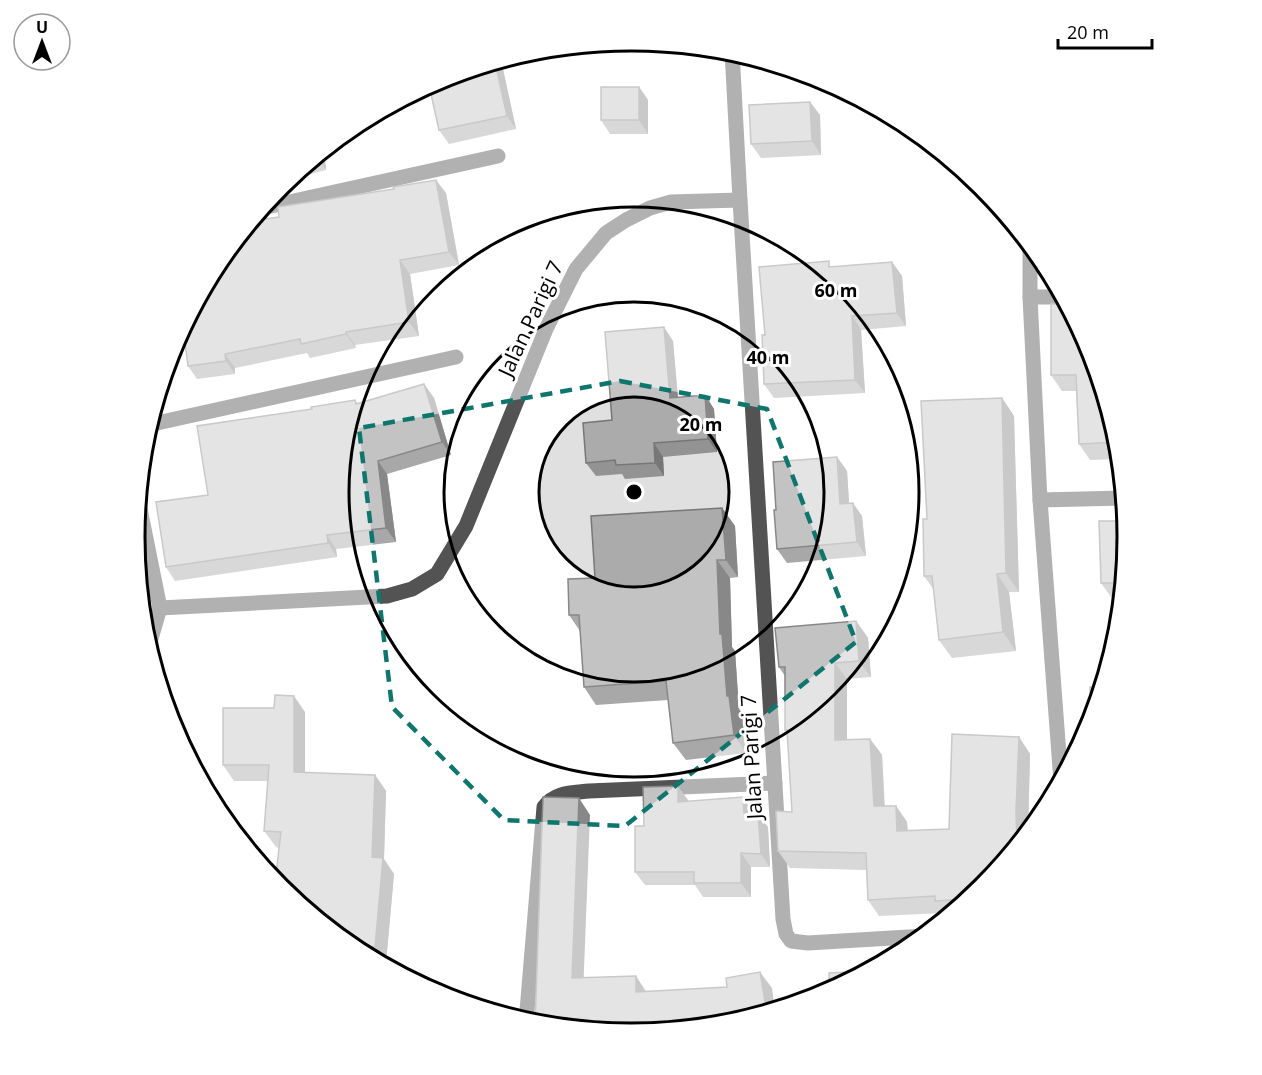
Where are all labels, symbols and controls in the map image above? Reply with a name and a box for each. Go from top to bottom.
north arrow [12,12,72,72]
scale bar [1058,12,1152,50]
text: U [36,16,48,38]
text: 20 m [1067,20,1109,44]
street label: Jalan Parigi 7 [490,256,569,383]
text: 60 m [815,278,857,302]
text: 40 m [747,345,789,369]
text: 20 m [680,412,722,436]
centre of rings [624,482,644,502]
street label: Jalan Parigi 7 [734,694,768,822]

